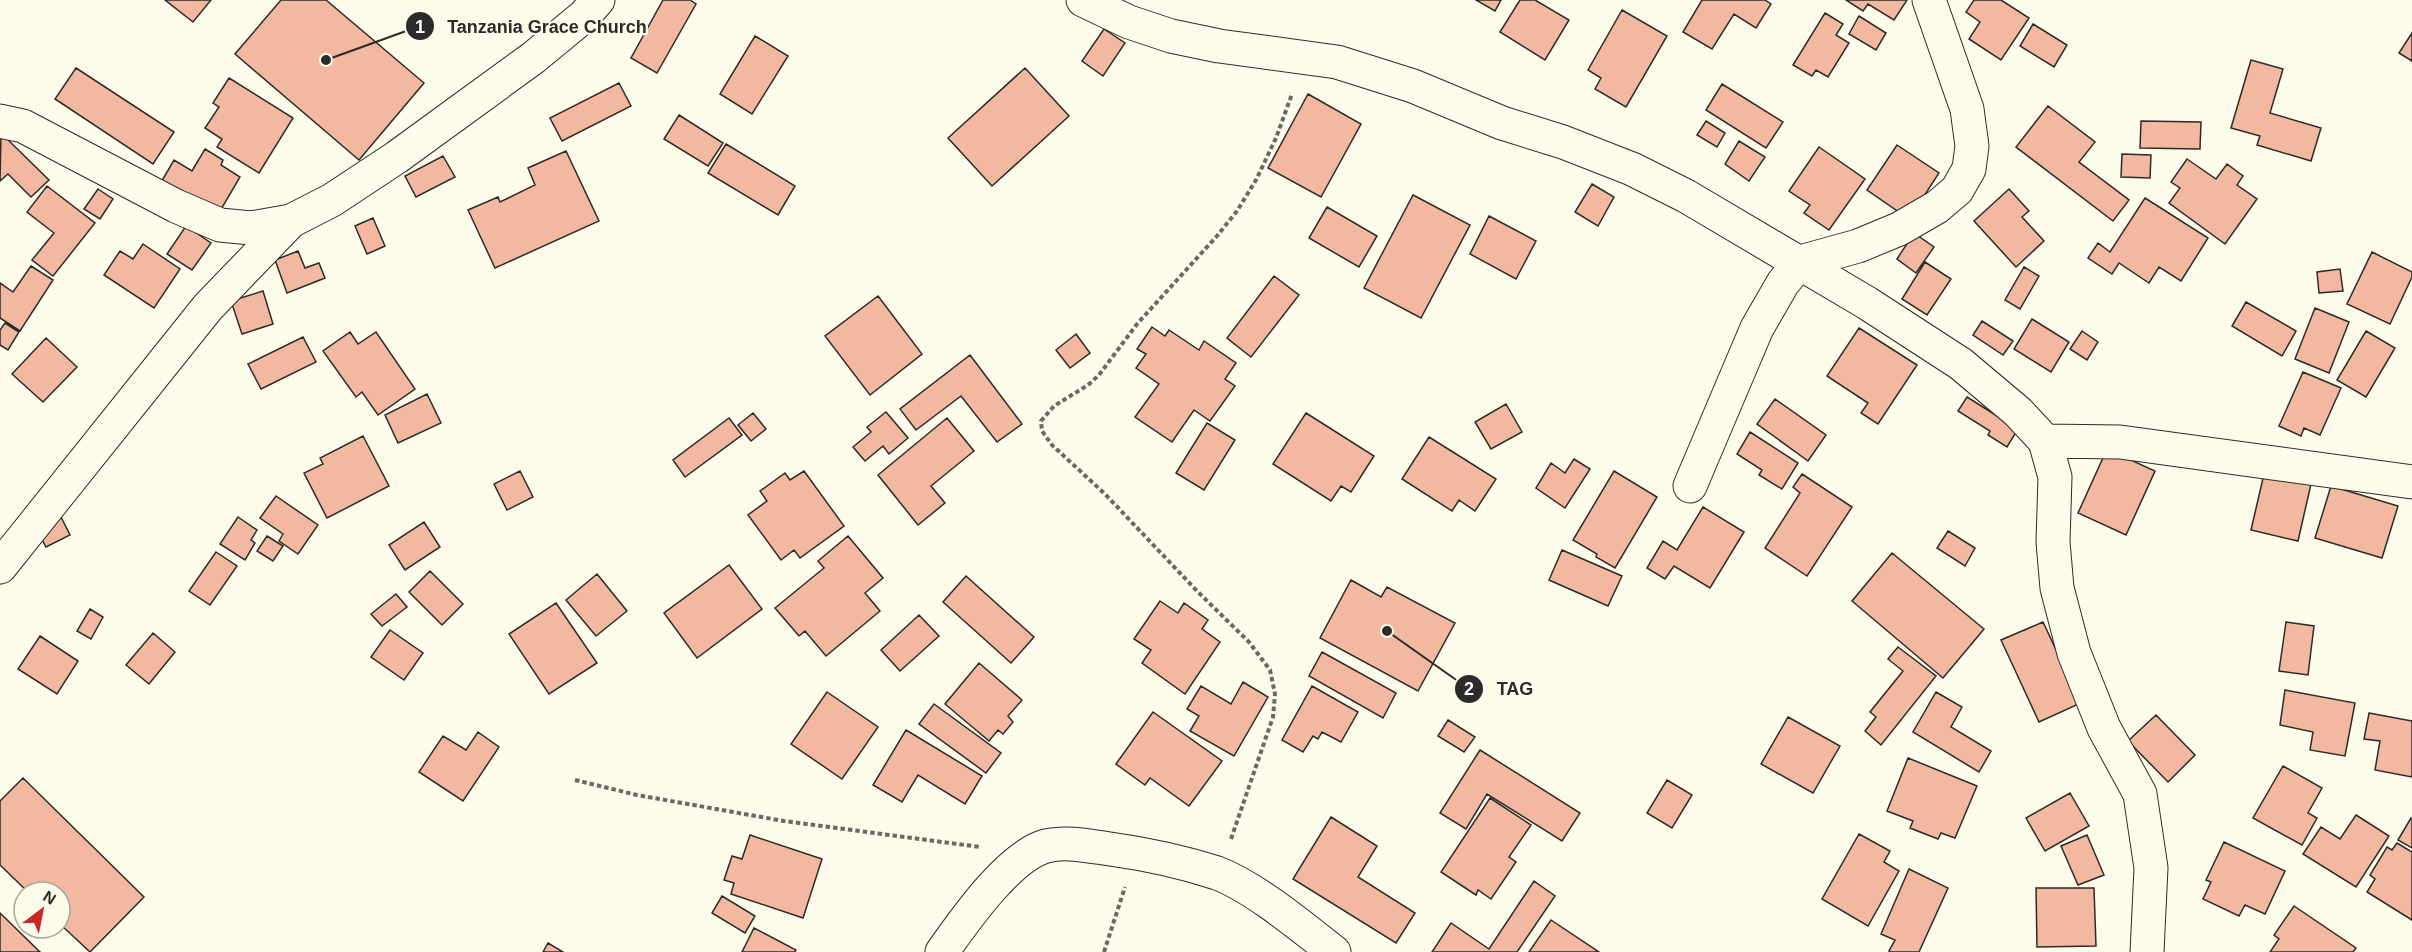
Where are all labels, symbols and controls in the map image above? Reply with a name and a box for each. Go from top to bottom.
callout: Tanzania Grace Church [405,8,659,44]
text: 1 [415,17,425,37]
text: Tanzania Grace Church [447,17,647,37]
callout: TAG [1454,671,1545,707]
text: 2 [1464,679,1474,699]
text: TAG [1497,679,1533,699]
north arrow [12,880,72,940]
text: N [40,887,59,908]

